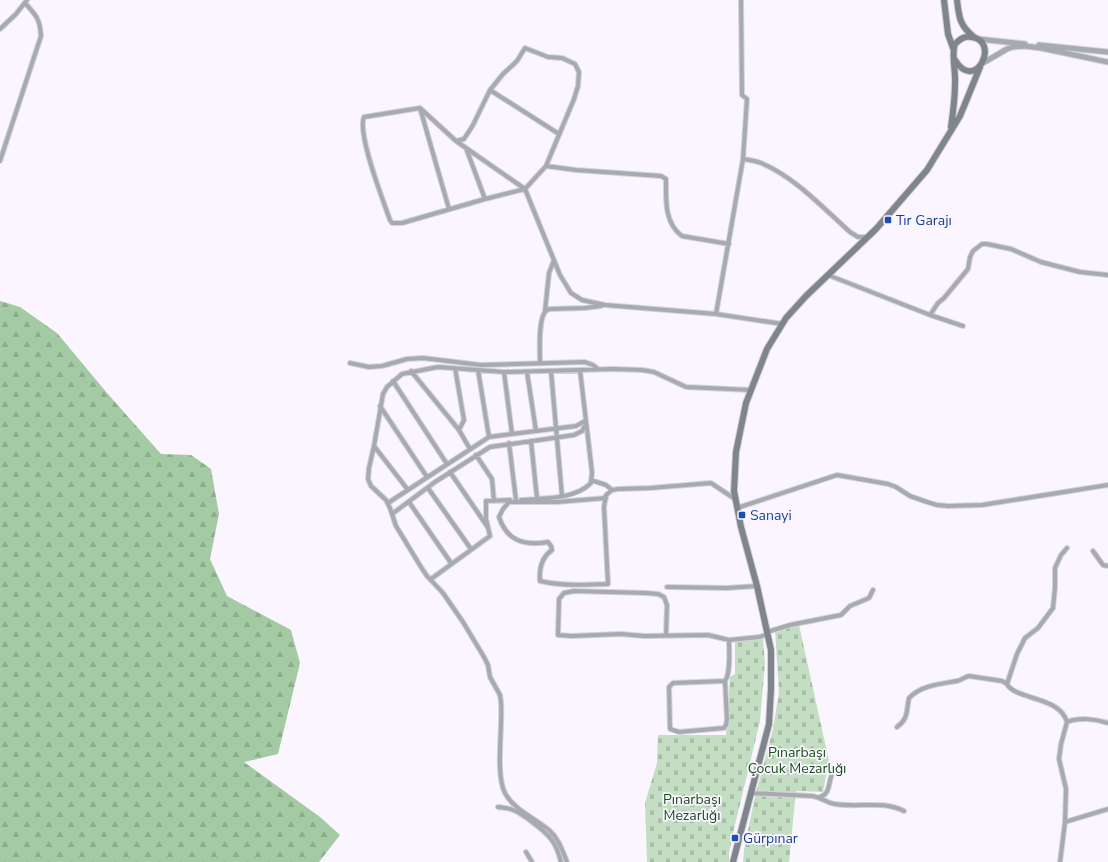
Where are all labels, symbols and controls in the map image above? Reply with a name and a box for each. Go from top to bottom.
place label: Tır Garajı [896,211,952,230]
marker: Tır Garajı [883,215,893,225]
place label: Sanayi [750,506,792,525]
marker: Sanayi [737,510,747,520]
park label: Pınarbaşı Çocuk Mezarlığı [748,743,846,778]
park label: Pınarbaşı Mezarlığı [663,790,721,825]
place label: Gürpınar [743,829,798,848]
marker: Gürpınar [730,833,740,843]

